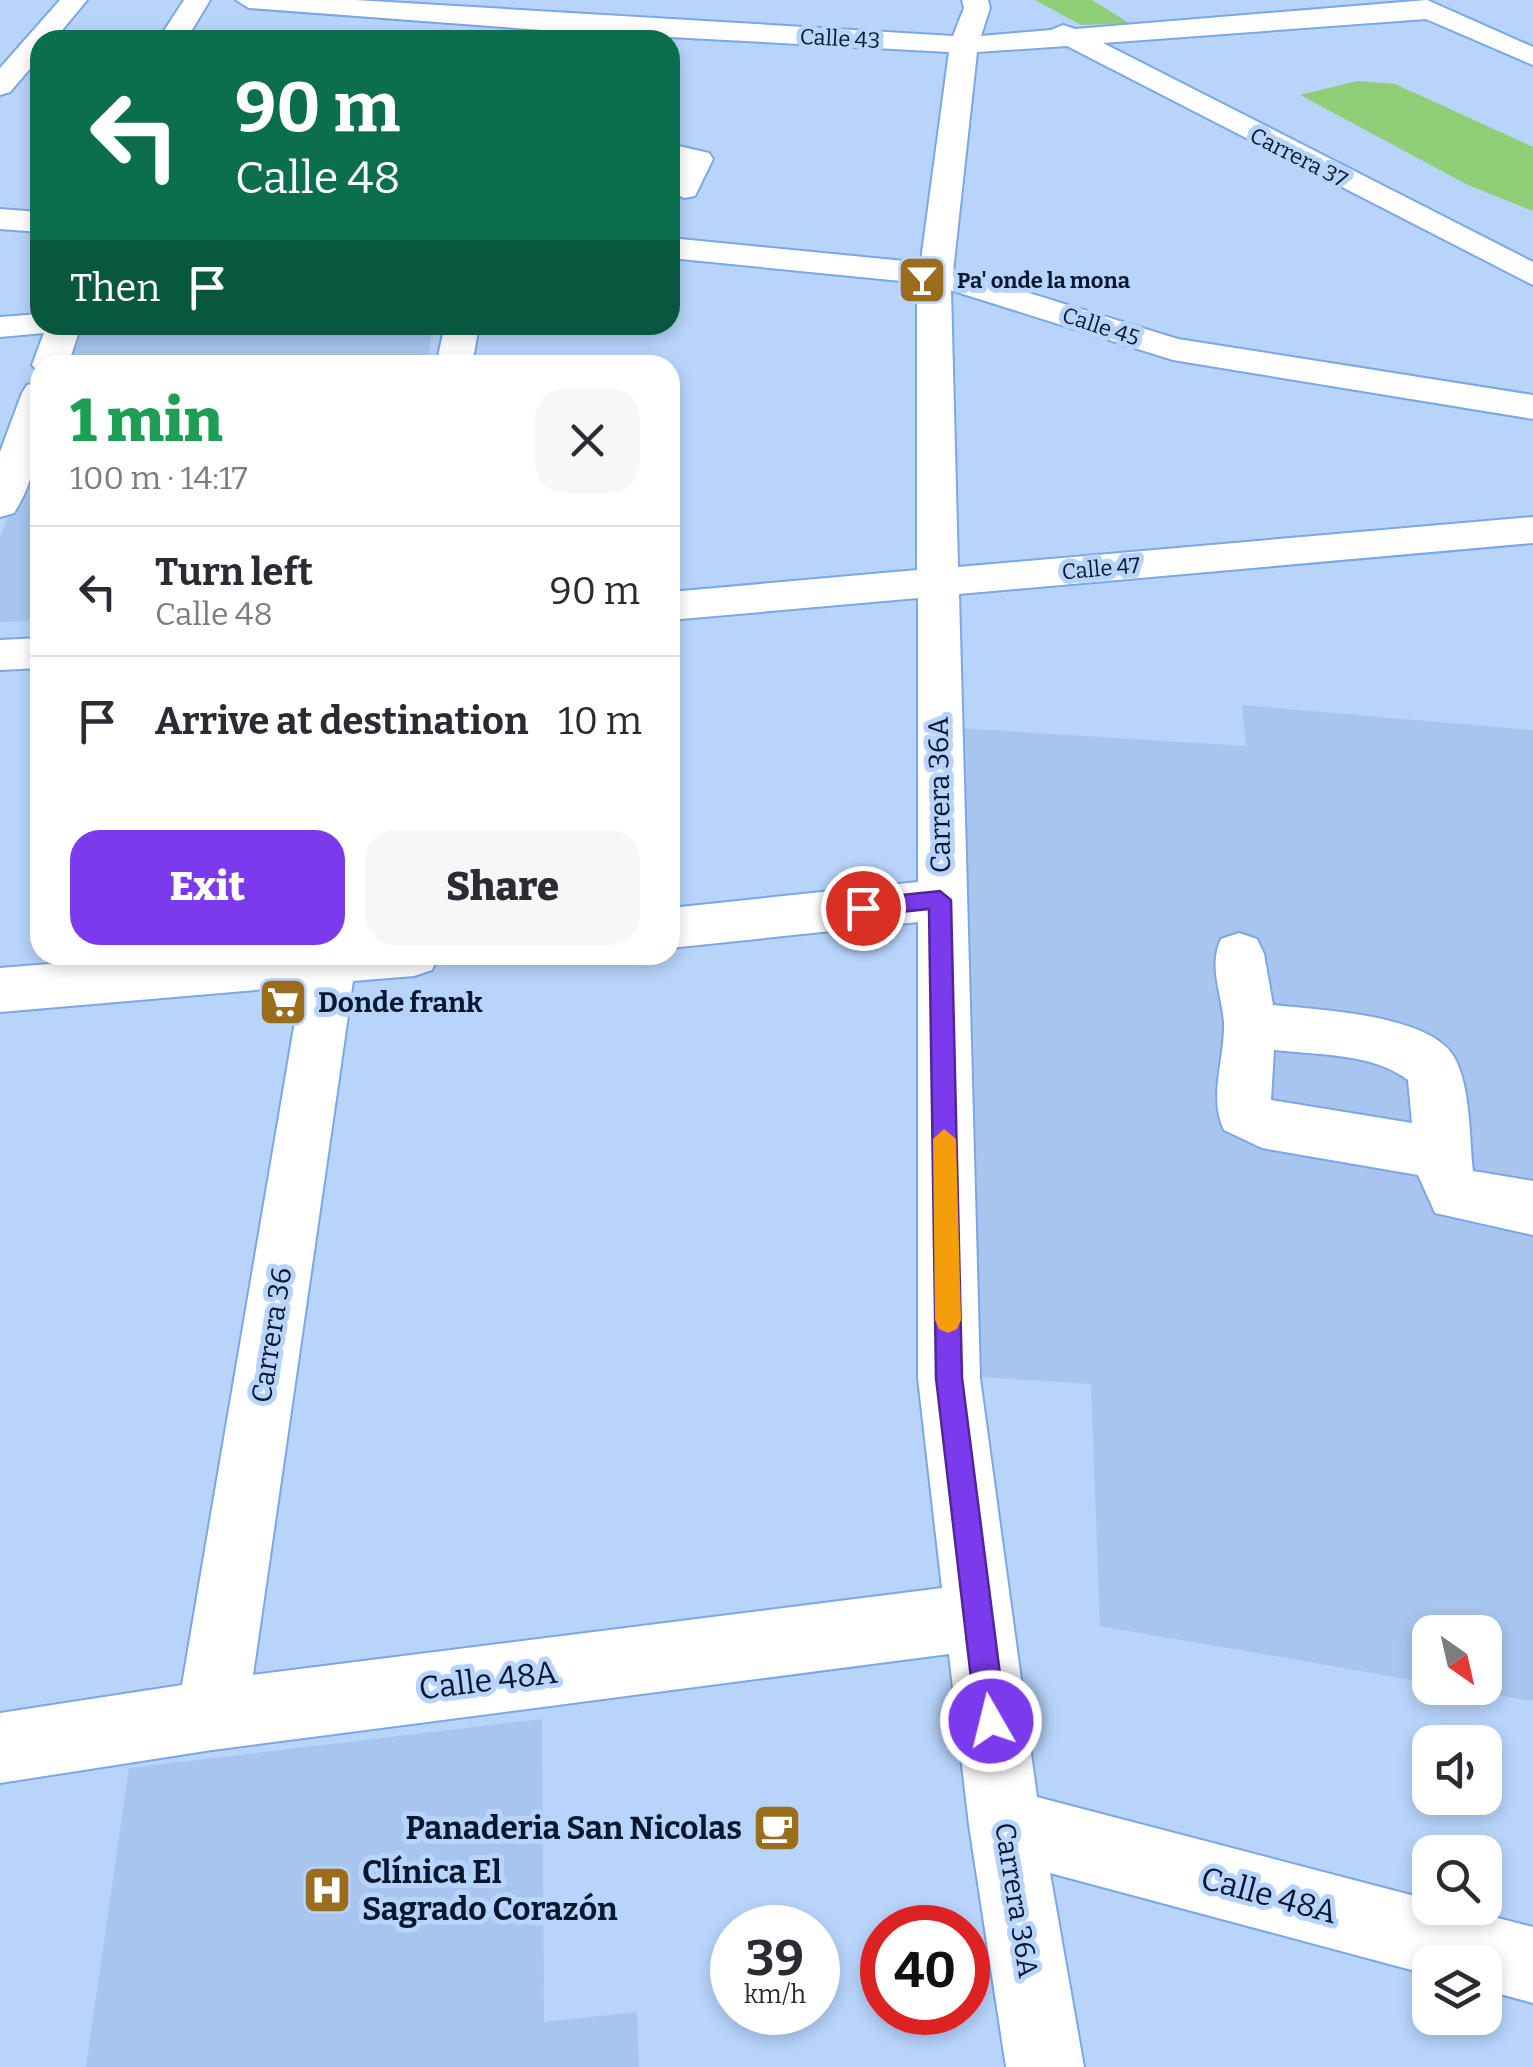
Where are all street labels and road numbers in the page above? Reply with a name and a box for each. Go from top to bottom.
street label: Calle 43 [799,23,881,54]
street label: Carrera 37 [1246,121,1352,193]
street label: Calle 45 [1059,301,1143,352]
street label: Calle 47 [1061,552,1141,585]
street label: Carrera 36A [922,716,957,874]
street label: Carrera 36 [245,1265,298,1405]
street label: Calle 48A [417,1653,560,1707]
street label: Carrera 36A [988,1820,1045,1980]
street label: Calle 48A [1197,1859,1341,1931]

